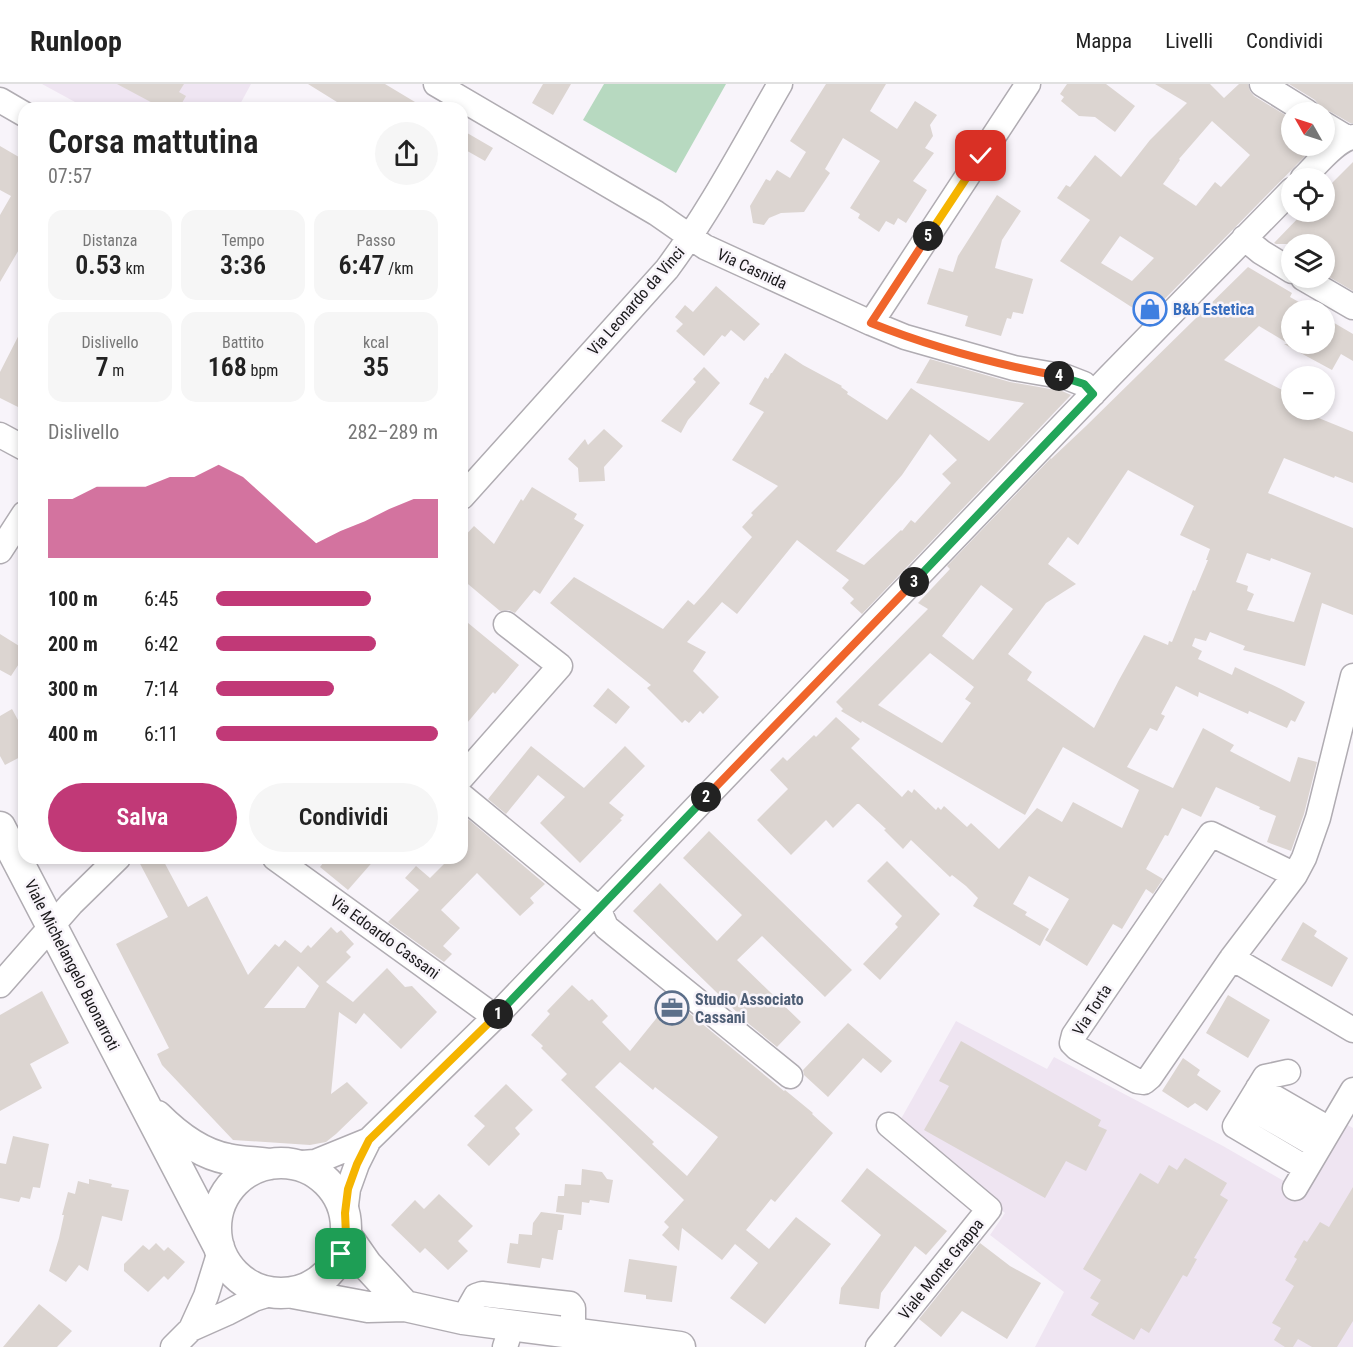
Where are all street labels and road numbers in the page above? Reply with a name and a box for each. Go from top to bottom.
street label: Via Leonardo da Vinci [584,243,688,359]
street label: Via Casnida [714,245,790,293]
street label: Viale Michelangelo Buonarroti [21,876,123,1054]
street label: Via Edoardo Cassani [327,891,443,983]
street label: Via Torta [1069,981,1115,1039]
street label: Viale Monte Grappa [895,1215,987,1323]

